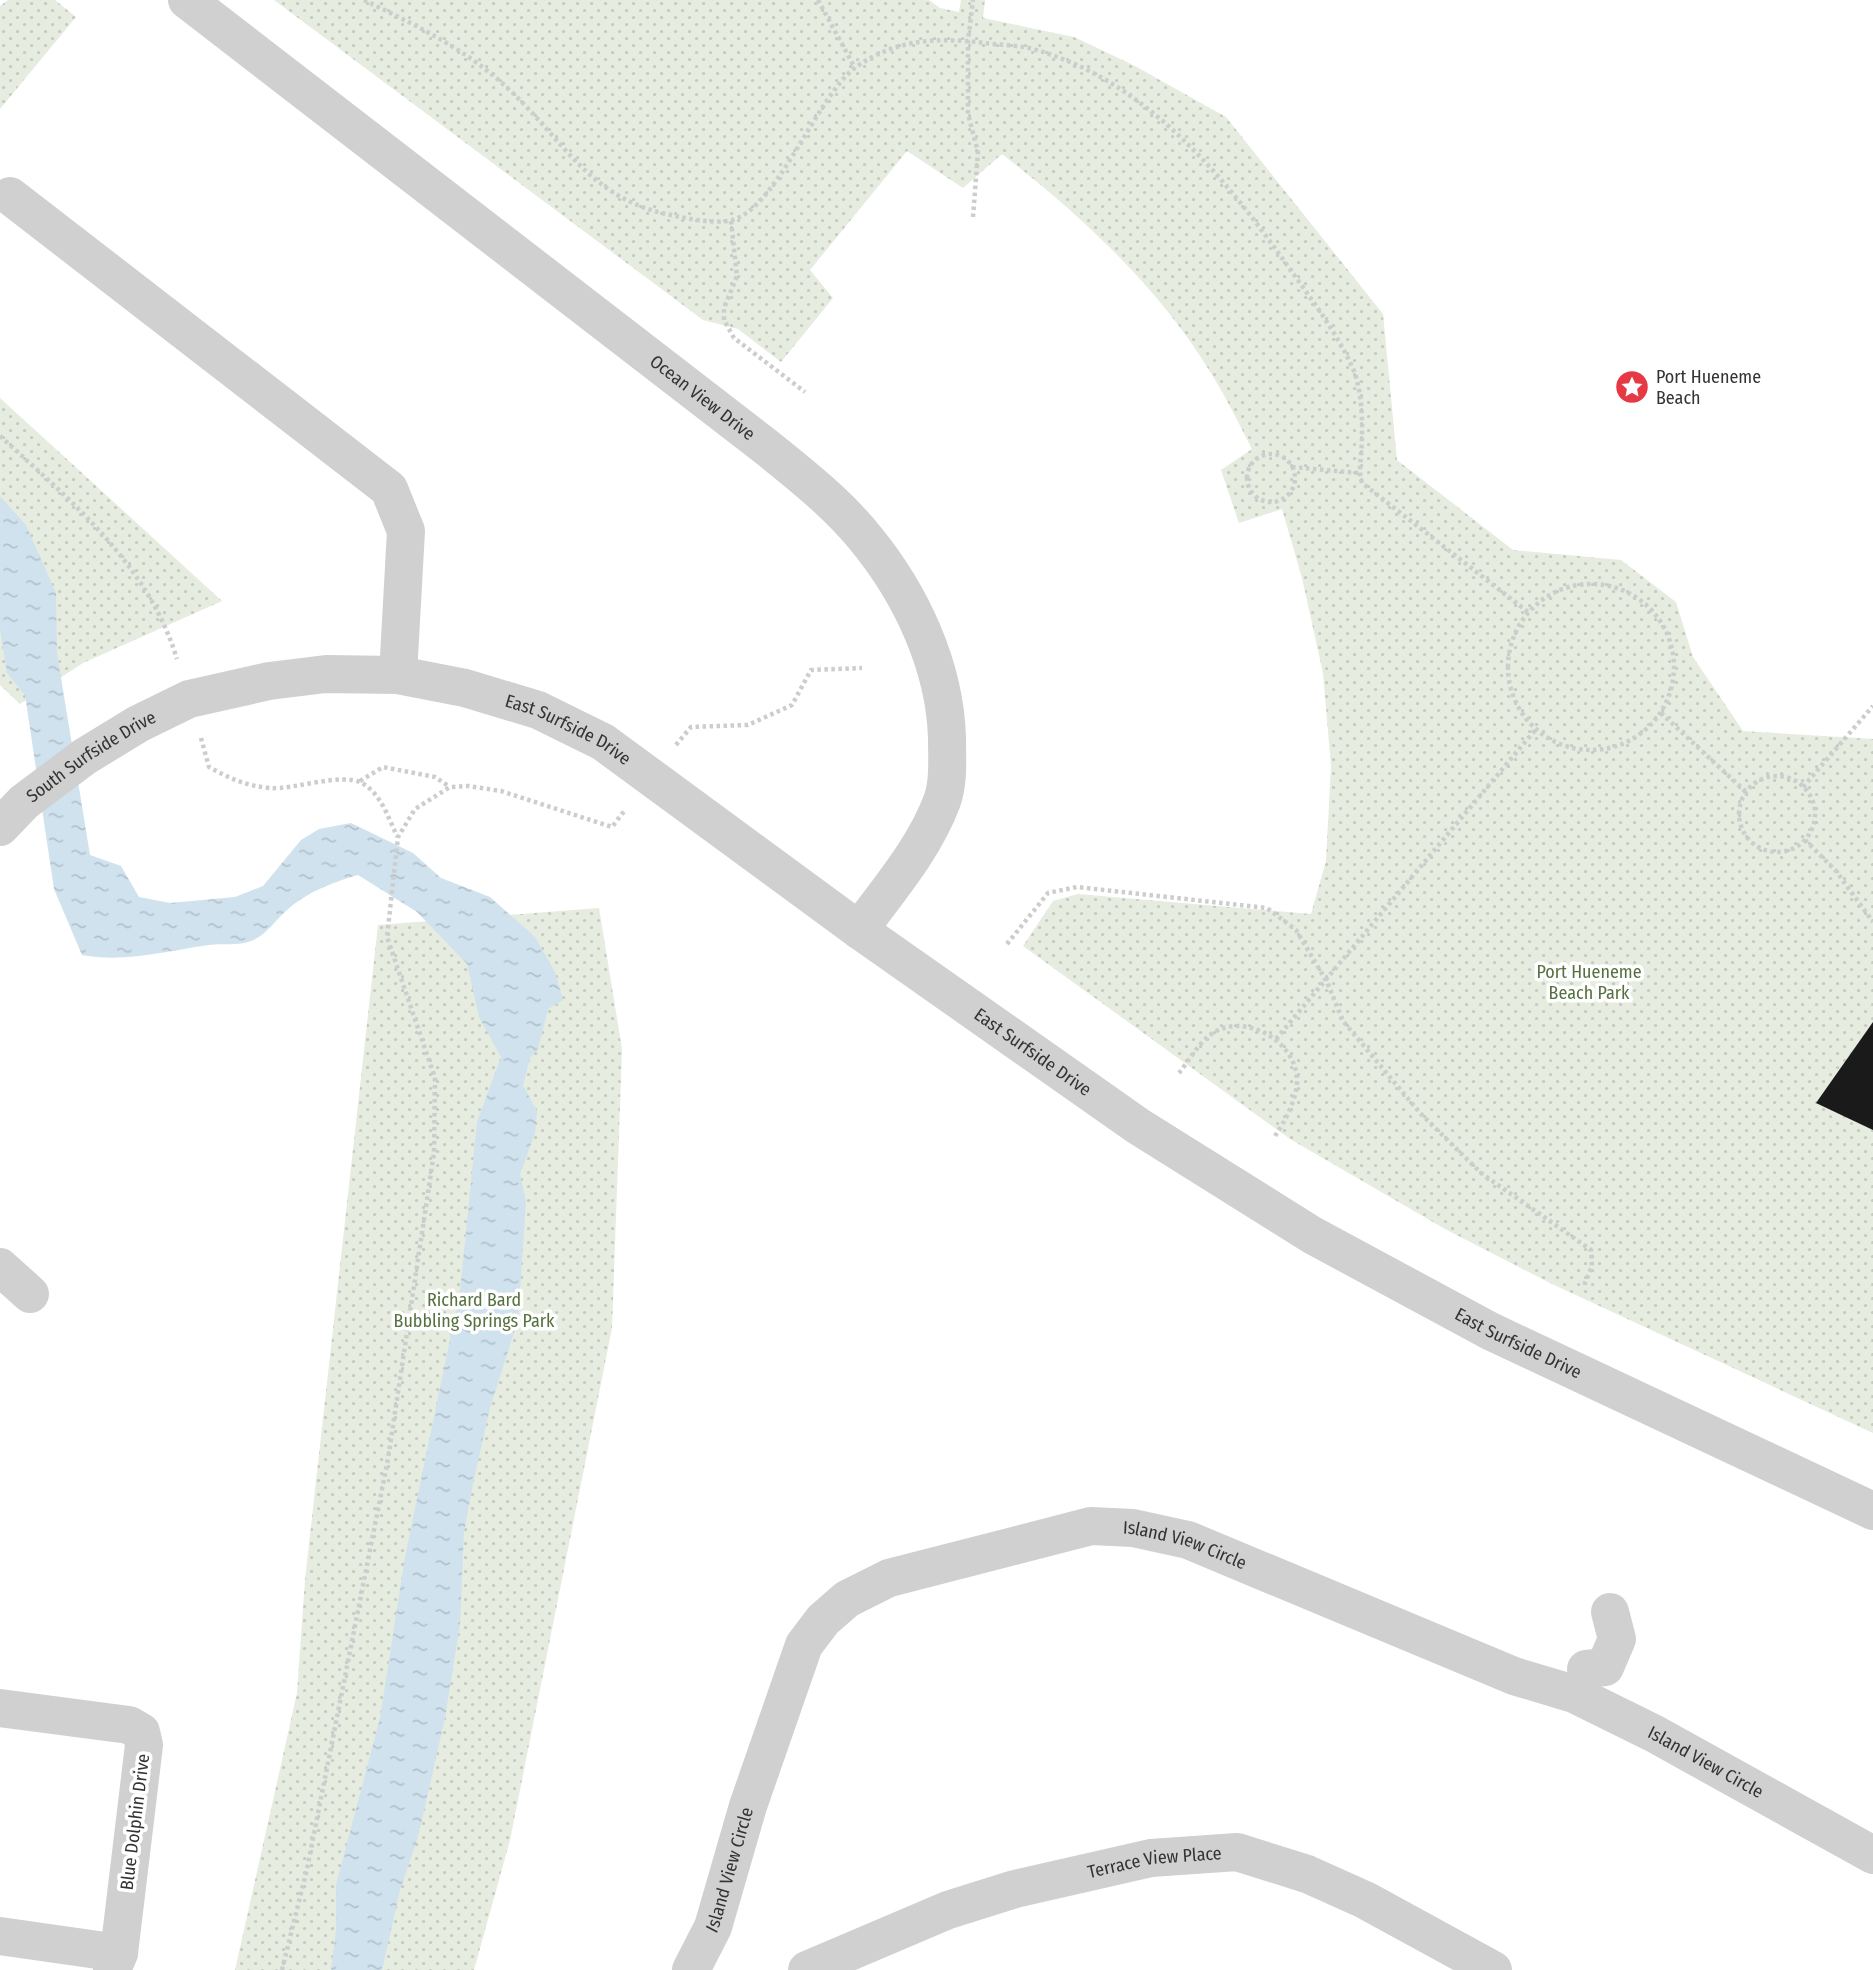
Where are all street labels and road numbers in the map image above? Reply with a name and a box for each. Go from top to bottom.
street label: Ocean View Drive [645,350,759,445]
street label: East Surfside Drive [503,690,635,770]
street label: South Surfside Drive [22,706,159,807]
street label: East Surfside Drive [970,1003,1096,1101]
street label: East Surfside Drive [1451,1303,1585,1383]
street label: Island View Circle [1123,1517,1250,1574]
street label: Island View Circle [1644,1721,1767,1803]
street label: Blue Dolphin Drive [116,1752,154,1891]
street label: Island View Circle [701,1805,758,1936]
street label: Terrace View Place [1086,1842,1222,1883]

